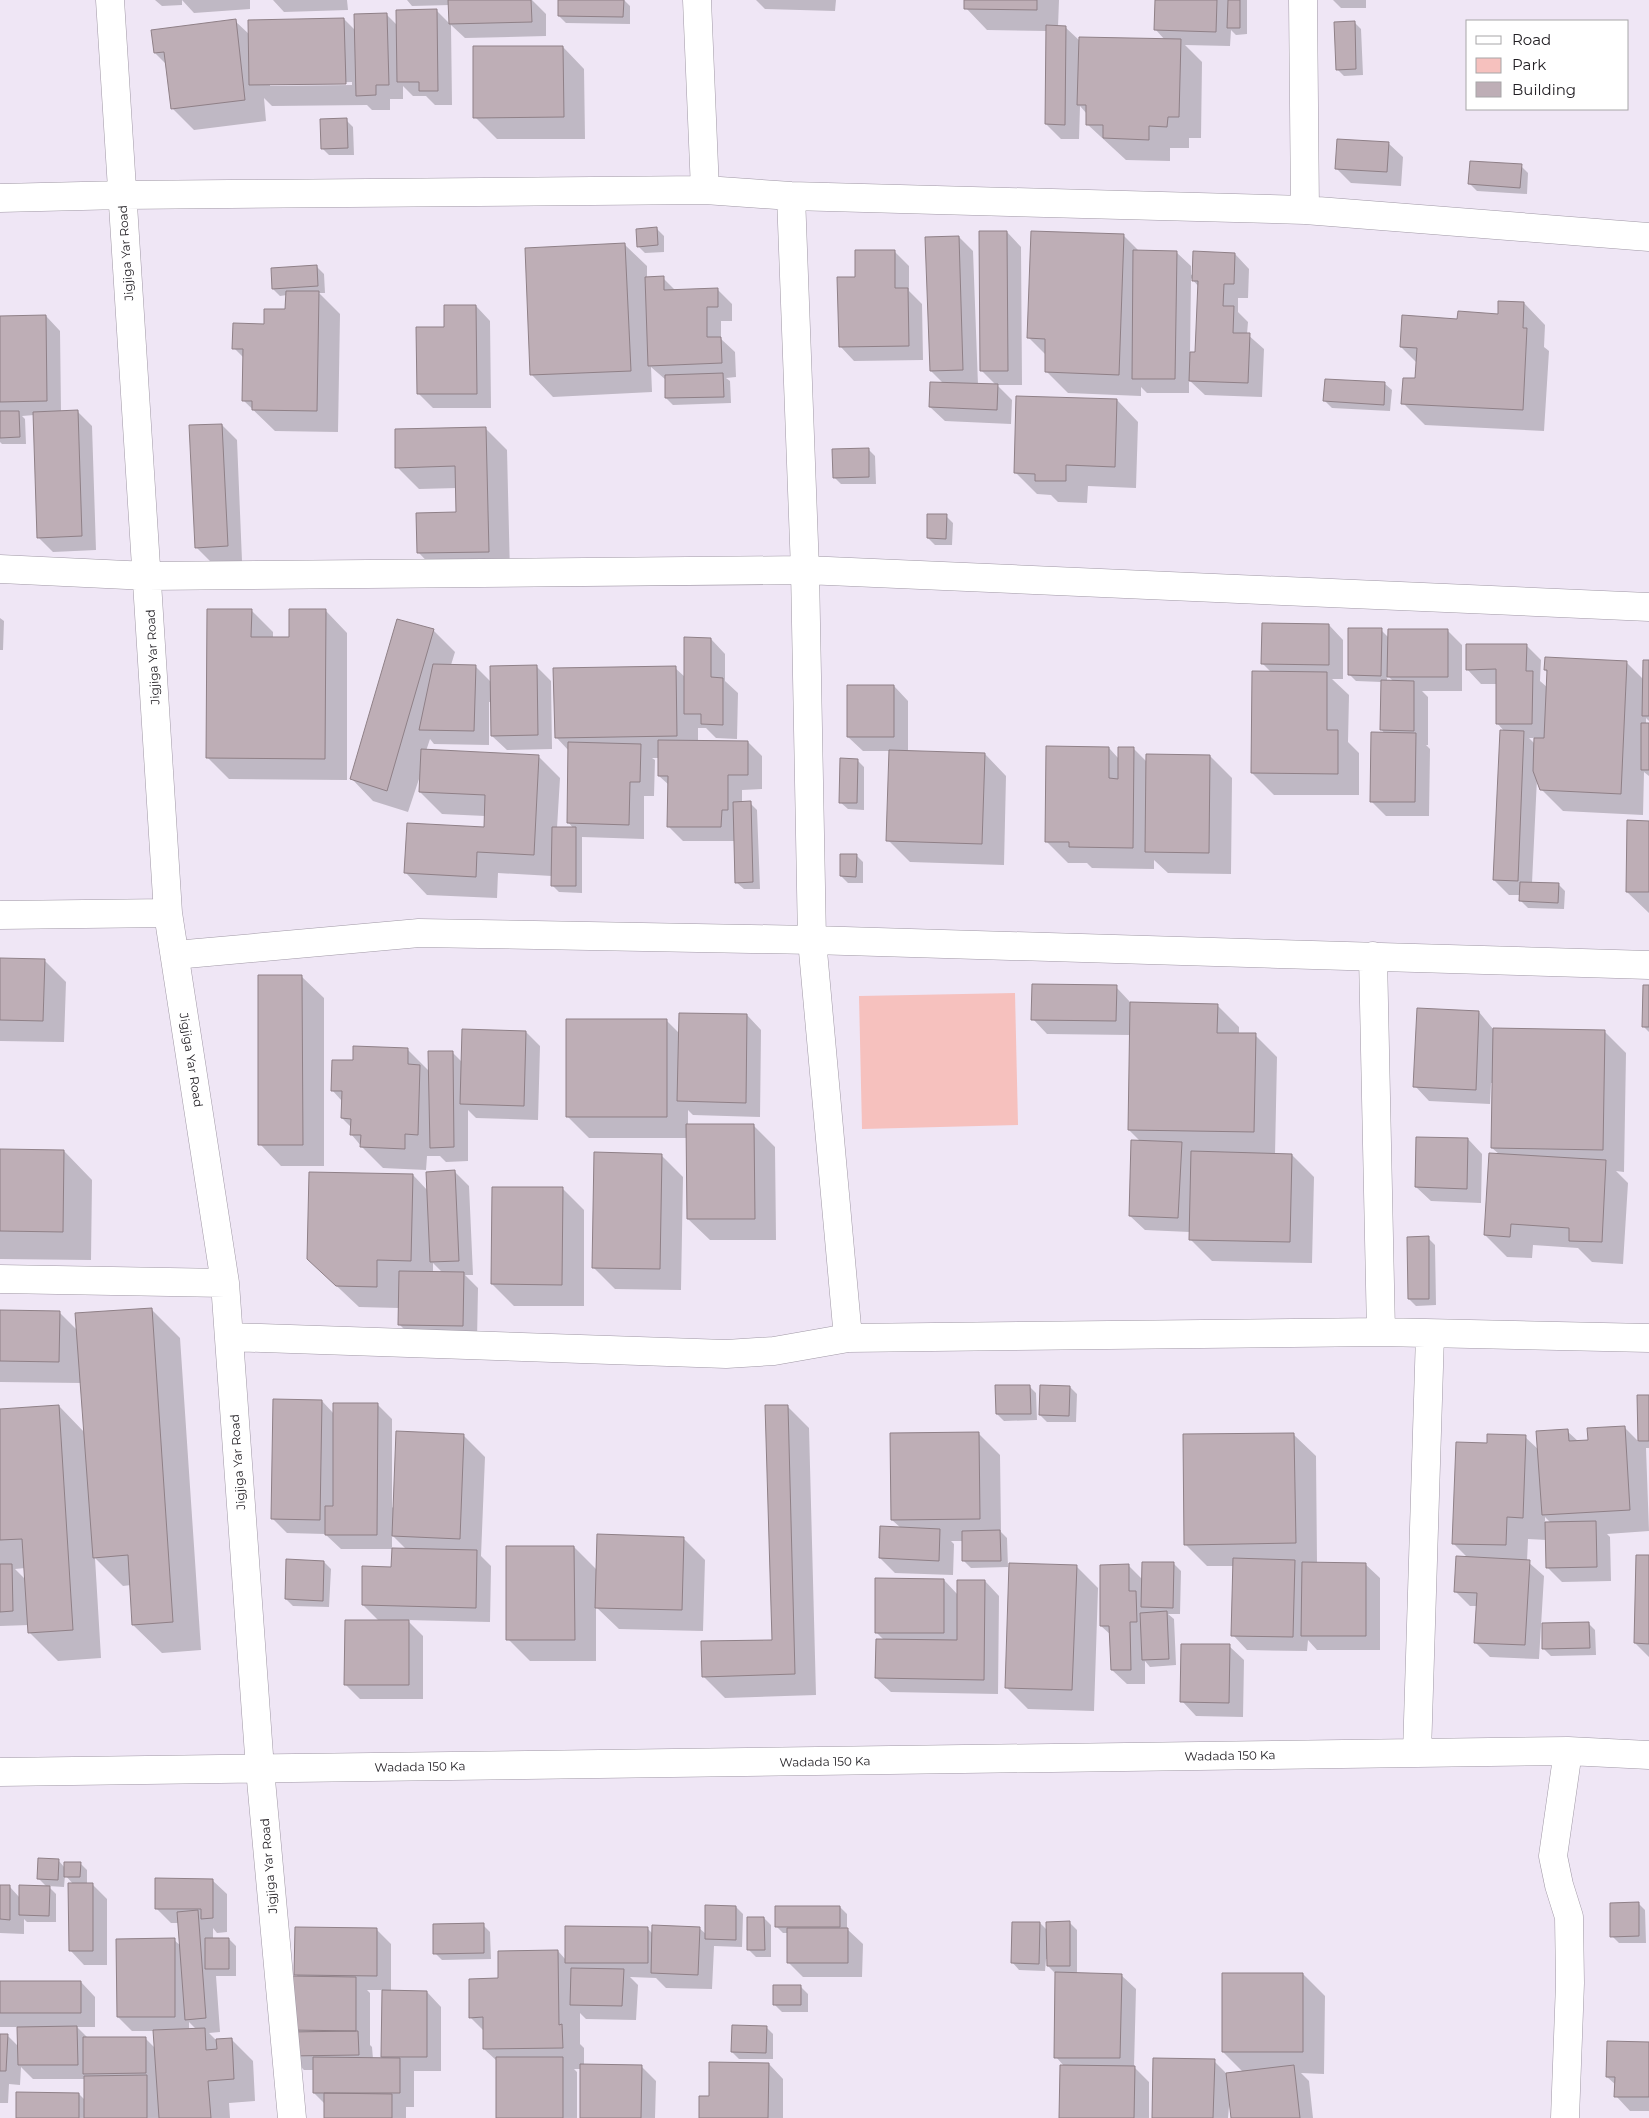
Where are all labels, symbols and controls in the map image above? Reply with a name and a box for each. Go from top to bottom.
legend [1466,20,1629,110]
text: Road [1512,30,1551,49]
text: Park [1512,55,1546,74]
text: Building [1512,80,1576,99]
street label: Jigjiga Yar Road [115,205,136,302]
street label: Jigjiga Yar Road [143,609,163,706]
street label: Jigjiga Yar Road [176,1011,206,1108]
street label: Jigjiga Yar Road [227,1414,248,1511]
street label: Wadada 150 Ka [1184,1747,1276,1764]
street label: Wadada 150 Ka [779,1753,871,1770]
street label: Wadada 150 Ka [374,1758,466,1775]
street label: Jigjiga Yar Road [257,1818,280,1915]

